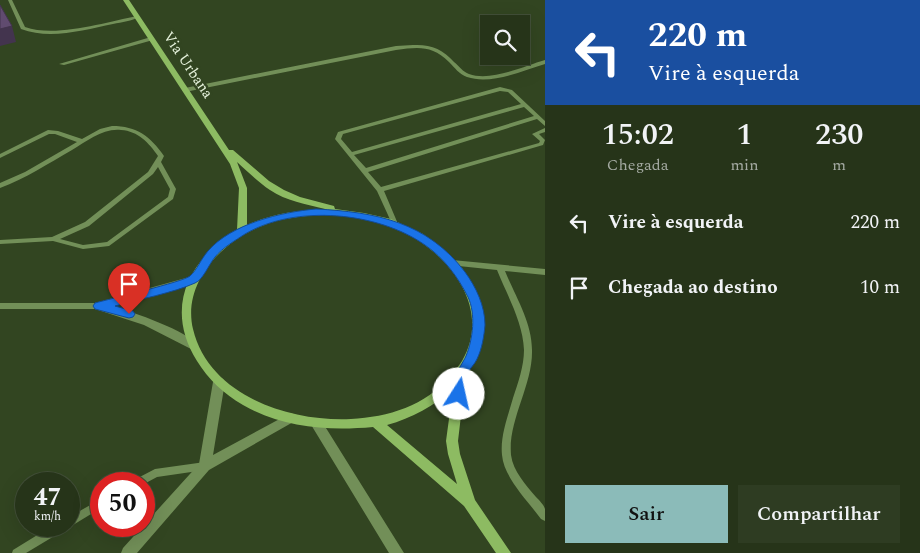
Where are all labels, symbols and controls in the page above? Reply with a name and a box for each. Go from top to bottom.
text: 220 m [648,9,747,62]
map controls [480,15,530,65]
button: search [480,15,530,65]
icon: left [565,20,630,85]
street label: Via Urbana [157,27,219,104]
text: Vire à esquerda [648,57,800,90]
text: 15:02 [602,112,674,158]
text: 1 [736,112,752,158]
text: 230 [815,112,863,158]
text: Chegada [607,153,669,177]
text: min [730,153,758,177]
text: m [832,153,846,177]
text: Vire à esquerda [608,208,744,237]
text: 220 m [850,208,900,237]
icon: left [565,209,593,237]
pin [108,263,150,314]
icon: arrive [115,270,143,298]
text: Chegada ao destino [608,273,778,302]
text: 10 m [860,273,900,302]
icon: arrive [565,274,593,302]
position arrow [432,367,484,419]
speed limit sign: 50 [90,472,155,537]
text: 47 [33,479,62,517]
button: Sair [565,485,728,543]
button: Compartilhar [738,485,900,543]
text: km/h [34,507,61,526]

